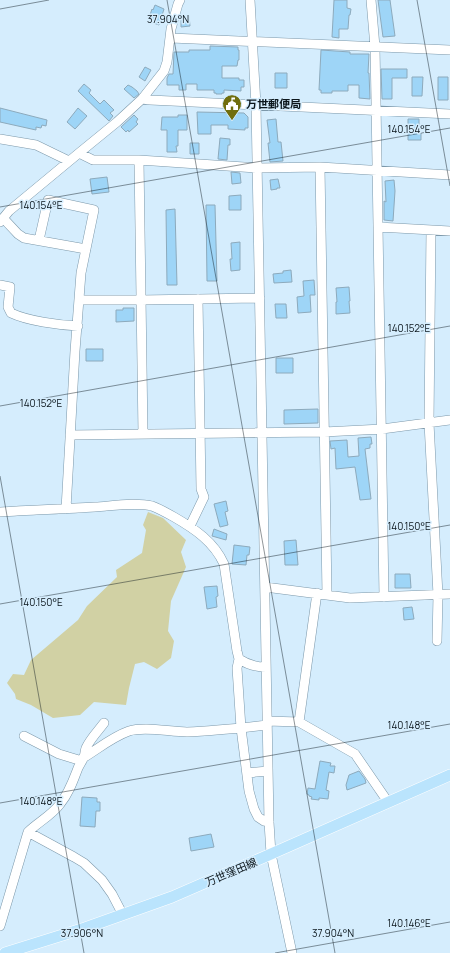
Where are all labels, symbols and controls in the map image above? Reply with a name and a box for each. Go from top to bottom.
text: 37.904°N [147,12,189,26]
public building icon: 万世郵便局 [221,93,243,121]
place label: 万世郵便局 [246,96,301,111]
text: 140.154°E [387,122,431,136]
text: 140.154°E [19,198,63,212]
text: 140.152°E [388,321,431,335]
text: 140.152°E [20,396,63,410]
text: 140.150°E [387,519,431,533]
text: 140.150°E [19,595,63,609]
text: 140.148°E [387,718,431,732]
text: 140.148°E [19,794,63,808]
street label: 万世窪田線 [203,854,259,889]
text: 140.146°E [387,916,431,930]
text: 37.906°N [61,926,103,940]
text: 37.904°N [312,926,354,940]

